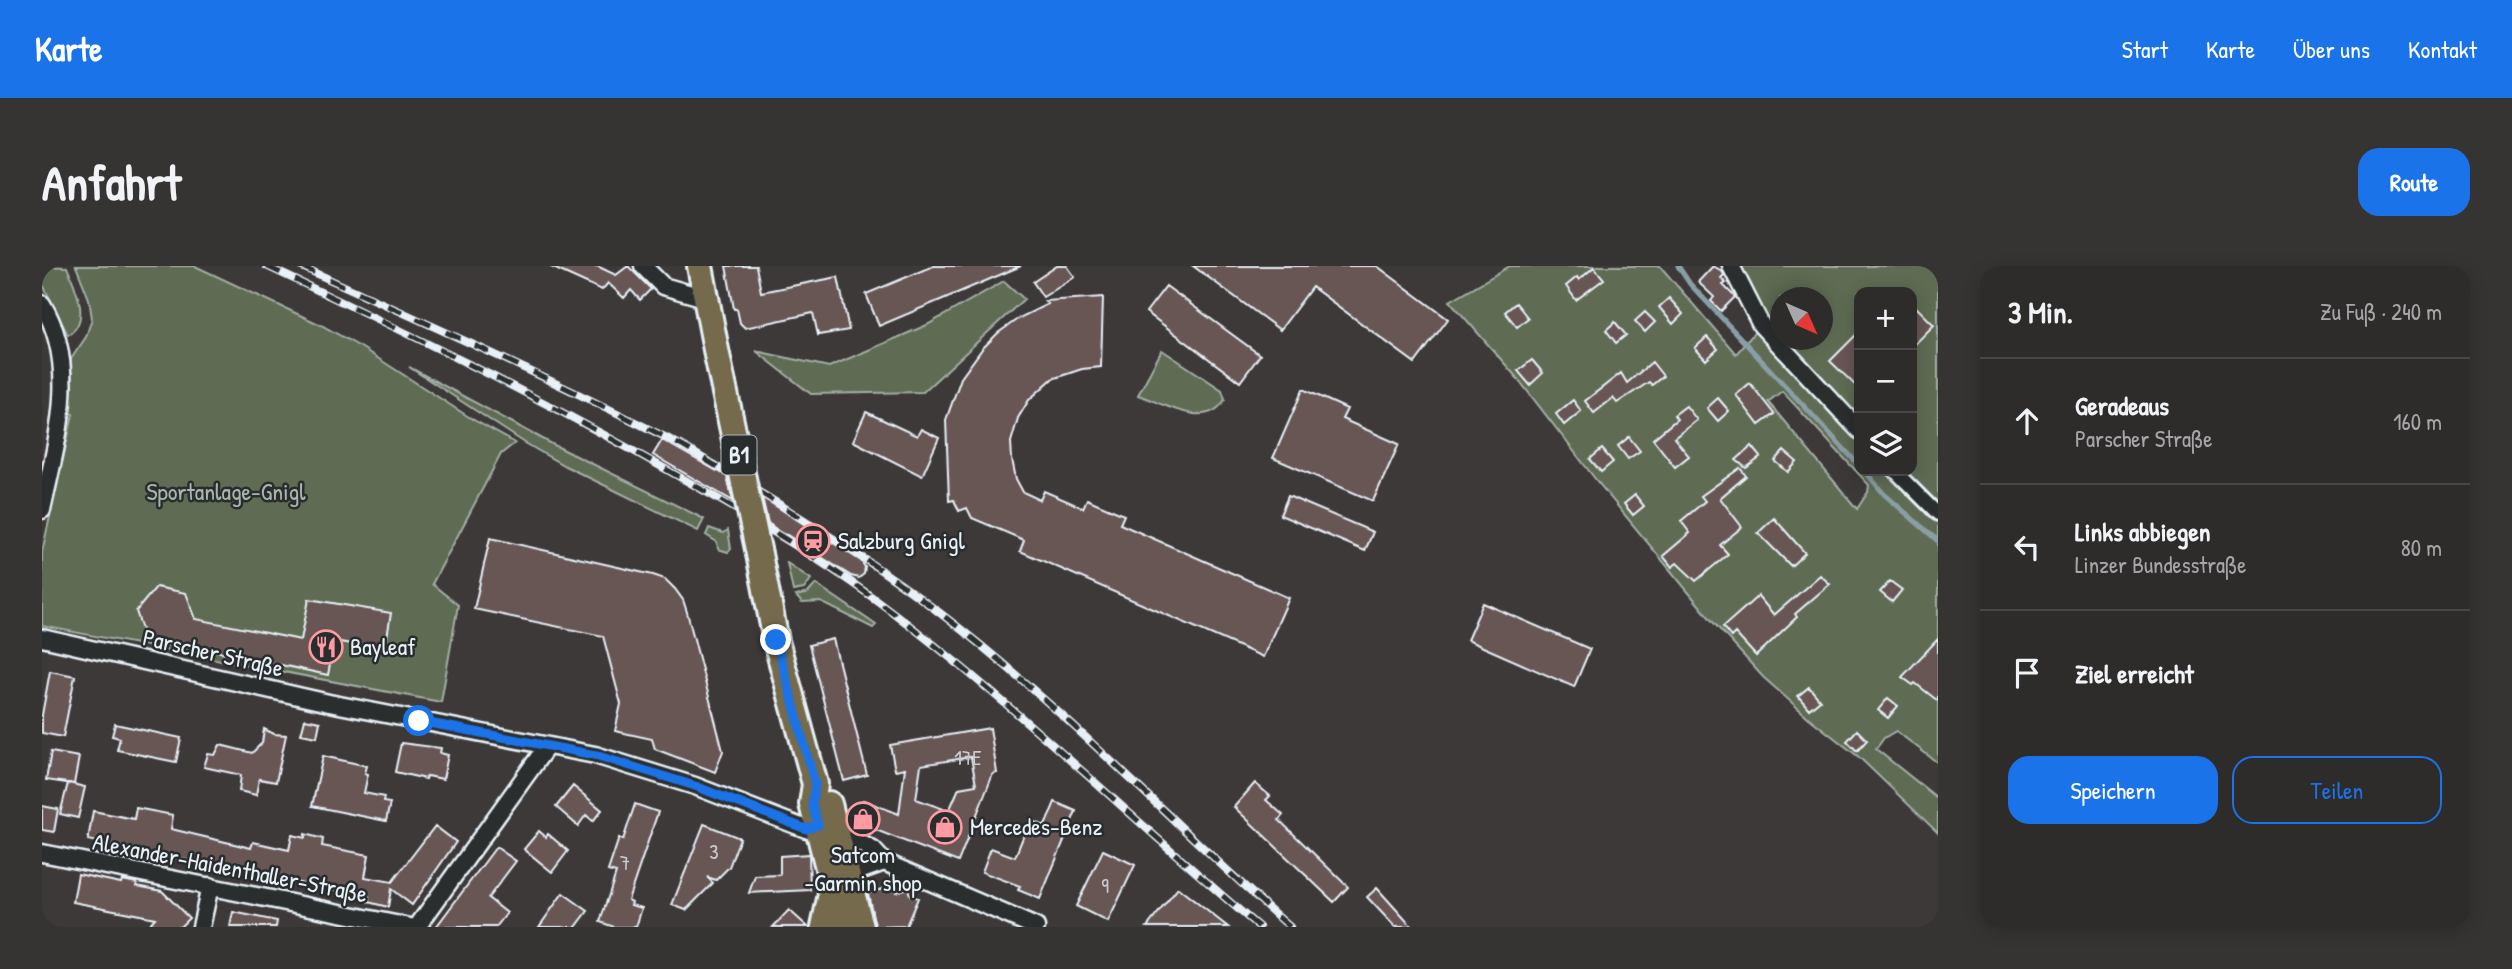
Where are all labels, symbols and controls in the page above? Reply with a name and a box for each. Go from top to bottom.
text: Karte [35,27,102,71]
text: Start [2122,33,2168,65]
text: Karte [2206,33,2255,65]
text: Über uns [2293,33,2370,65]
text: Kontakt [2408,33,2477,65]
button: Route [2358,148,2470,216]
text: Anfahrt [42,149,181,215]
north arrow [1770,287,1833,350]
map controls [1854,287,1917,476]
button: + [1854,287,1917,350]
text: 3 Min. [2008,292,2073,332]
text: Zu Fuß · 240 m [2320,296,2442,327]
button: − [1854,350,1917,413]
text: Geradeaus [2075,388,2169,423]
icon: ahead [2008,402,2046,440]
text: 160 m [2393,406,2442,437]
button: layers [1854,413,1917,476]
text: Parscher Straße [2075,423,2212,454]
road number: B1 [722,436,756,474]
park label: Sportanlage-Gnigl [146,475,306,507]
text: Links abbiegen [2075,514,2211,549]
station icon: Salzburg Gnigl [794,522,832,560]
place label: Salzburg Gnigl [838,524,965,556]
icon: left [2008,528,2046,566]
text: 80 m [2401,532,2442,563]
text: Linzer Bundesstraße [2075,549,2246,580]
street label: Parscher Straße [140,620,287,684]
route end [760,624,791,655]
restaurant icon: Bayleaf [307,628,345,666]
place label: Bayleaf [350,630,416,662]
icon: arrive [2008,654,2046,692]
text: Ziel erreicht [2075,656,2194,691]
route start [403,705,434,736]
house number: 17E [954,743,982,772]
button: Speichern [2008,756,2218,824]
button: Teilen [2232,756,2442,824]
shop icon: Satcom -Garmin shop [844,800,882,838]
shop icon: Mercedes-Benz [926,808,964,846]
place label: Mercedes-Benz [970,810,1103,842]
street label: Alexander-Haidenthaller-Straße [90,825,371,909]
house number: 3 [709,837,719,866]
place label: Satcom -Garmin shop [804,838,922,898]
house number: 7 [620,848,630,877]
house number: 9 [1101,871,1109,900]

